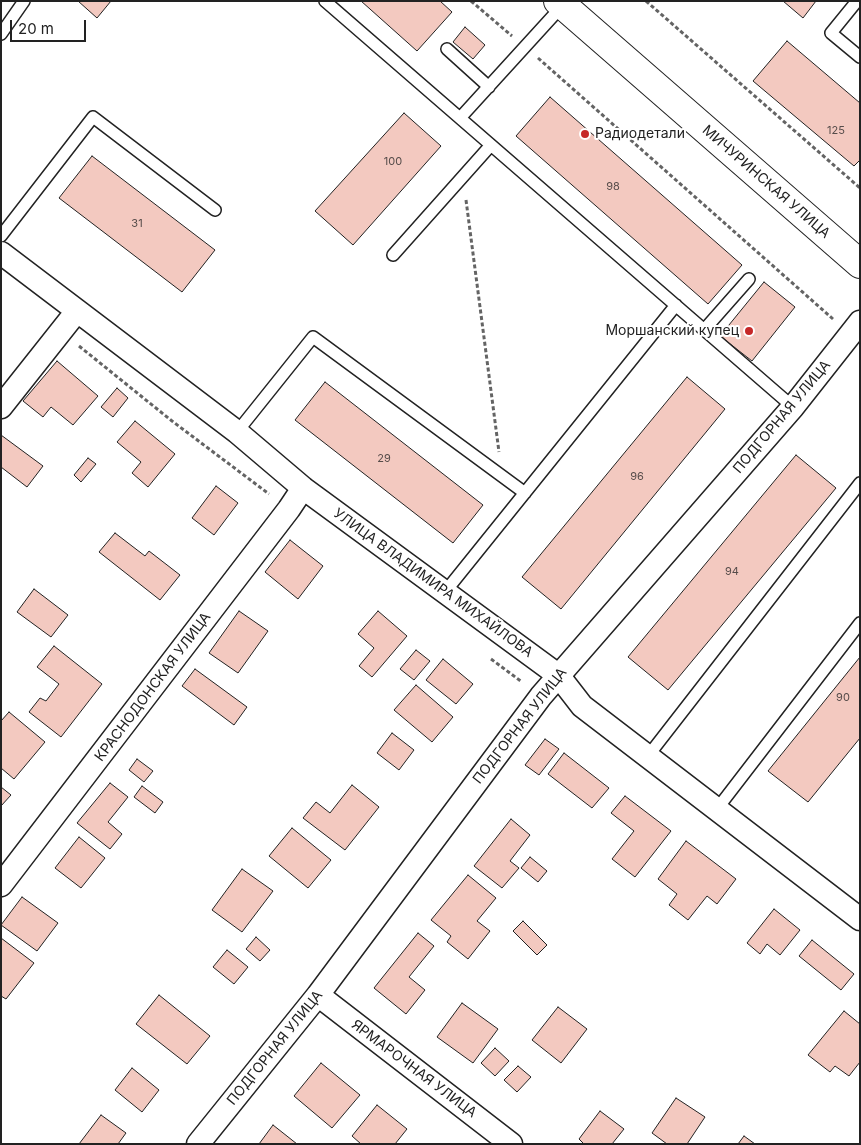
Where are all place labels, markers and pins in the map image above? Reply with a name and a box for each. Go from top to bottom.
place label: Радиодетали [595,126,685,142]
marker: Радиодетали [579,128,591,140]
place label: Моршанский купец [605,323,739,339]
marker: Моршанский купец [743,325,755,337]

